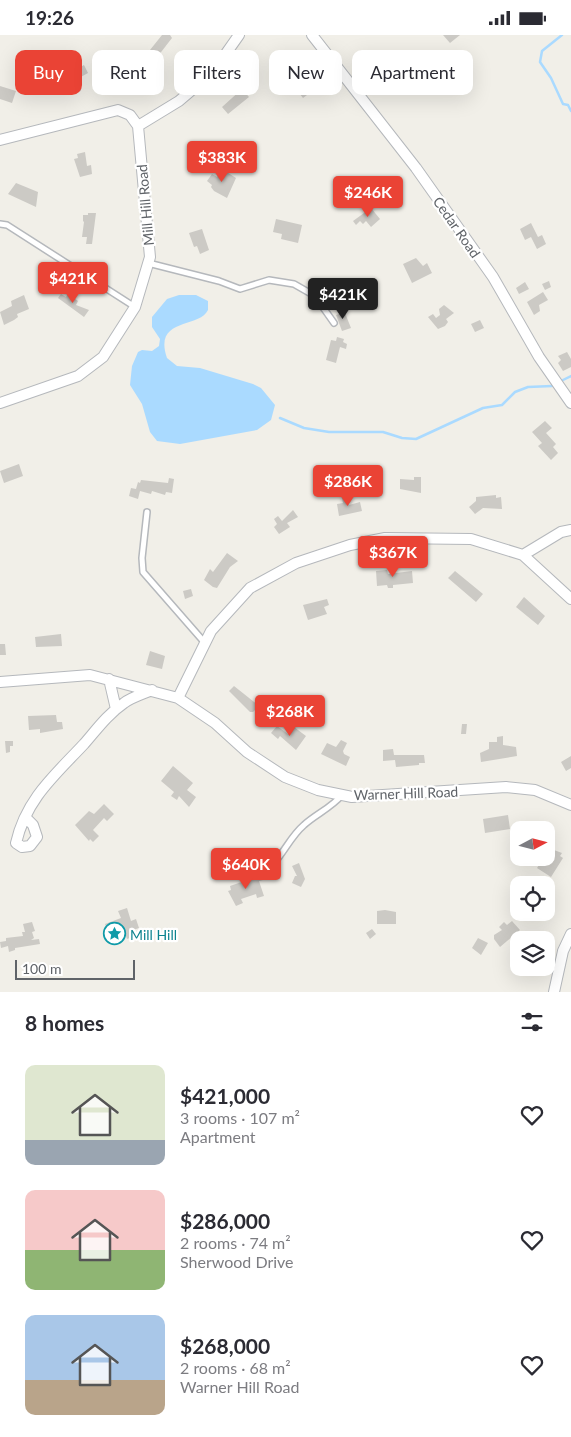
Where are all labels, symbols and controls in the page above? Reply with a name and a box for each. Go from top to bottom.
text: 19:26 [25,6,74,29]
chip: Buy [15,50,82,95]
chip: Rent [92,50,164,95]
chip: Filters [174,50,259,95]
chip: New [269,50,342,95]
chip: Apartment [352,50,473,95]
pin: $383K [187,141,257,183]
text: $383K [198,147,246,166]
street label: Mill Hill Road [133,164,157,246]
pin: $246K [333,175,403,218]
text: $246K [344,182,392,201]
street label: Cedar Road [430,193,484,261]
pin: $421K [38,261,108,304]
text: $421K [49,268,97,287]
pin: $421K [308,277,378,320]
text: $421K [319,284,367,303]
pin: $286K [313,465,383,507]
text: $286K [324,471,372,490]
pin: $367K [358,535,428,578]
text: $367K [369,542,417,561]
pin: $268K [255,695,325,737]
text: $268K [266,701,314,720]
street label: Warner Hill Road [353,783,459,803]
north arrow [510,821,555,866]
map controls [510,821,555,976]
pin: $640K [211,847,281,890]
text: $640K [222,854,270,873]
button: locate [510,876,555,921]
place icon: Mill Hill [102,922,126,946]
place label: Mill Hill [130,926,177,943]
button: layers [510,931,555,976]
scale bar [15,957,135,980]
text: 100 m [22,960,61,977]
icon: filters [518,1008,546,1036]
text: 8 homes [25,1010,104,1035]
text: $421,000 [180,1083,270,1108]
icon: home [65,1085,125,1145]
icon: heart [518,1101,546,1129]
text: 3 rooms · 107 m² [180,1108,300,1127]
text: Apartment [180,1127,255,1146]
text: $286,000 [180,1208,270,1233]
icon: home [65,1210,125,1270]
icon: heart [518,1226,546,1254]
text: 2 rooms · 74 m² [180,1233,291,1252]
text: Sherwood Drive [180,1252,294,1271]
text: $268,000 [180,1333,270,1358]
icon: home [65,1335,125,1395]
icon: heart [518,1351,546,1379]
text: 2 rooms · 68 m² [180,1358,291,1377]
text: Warner Hill Road [180,1377,299,1396]

